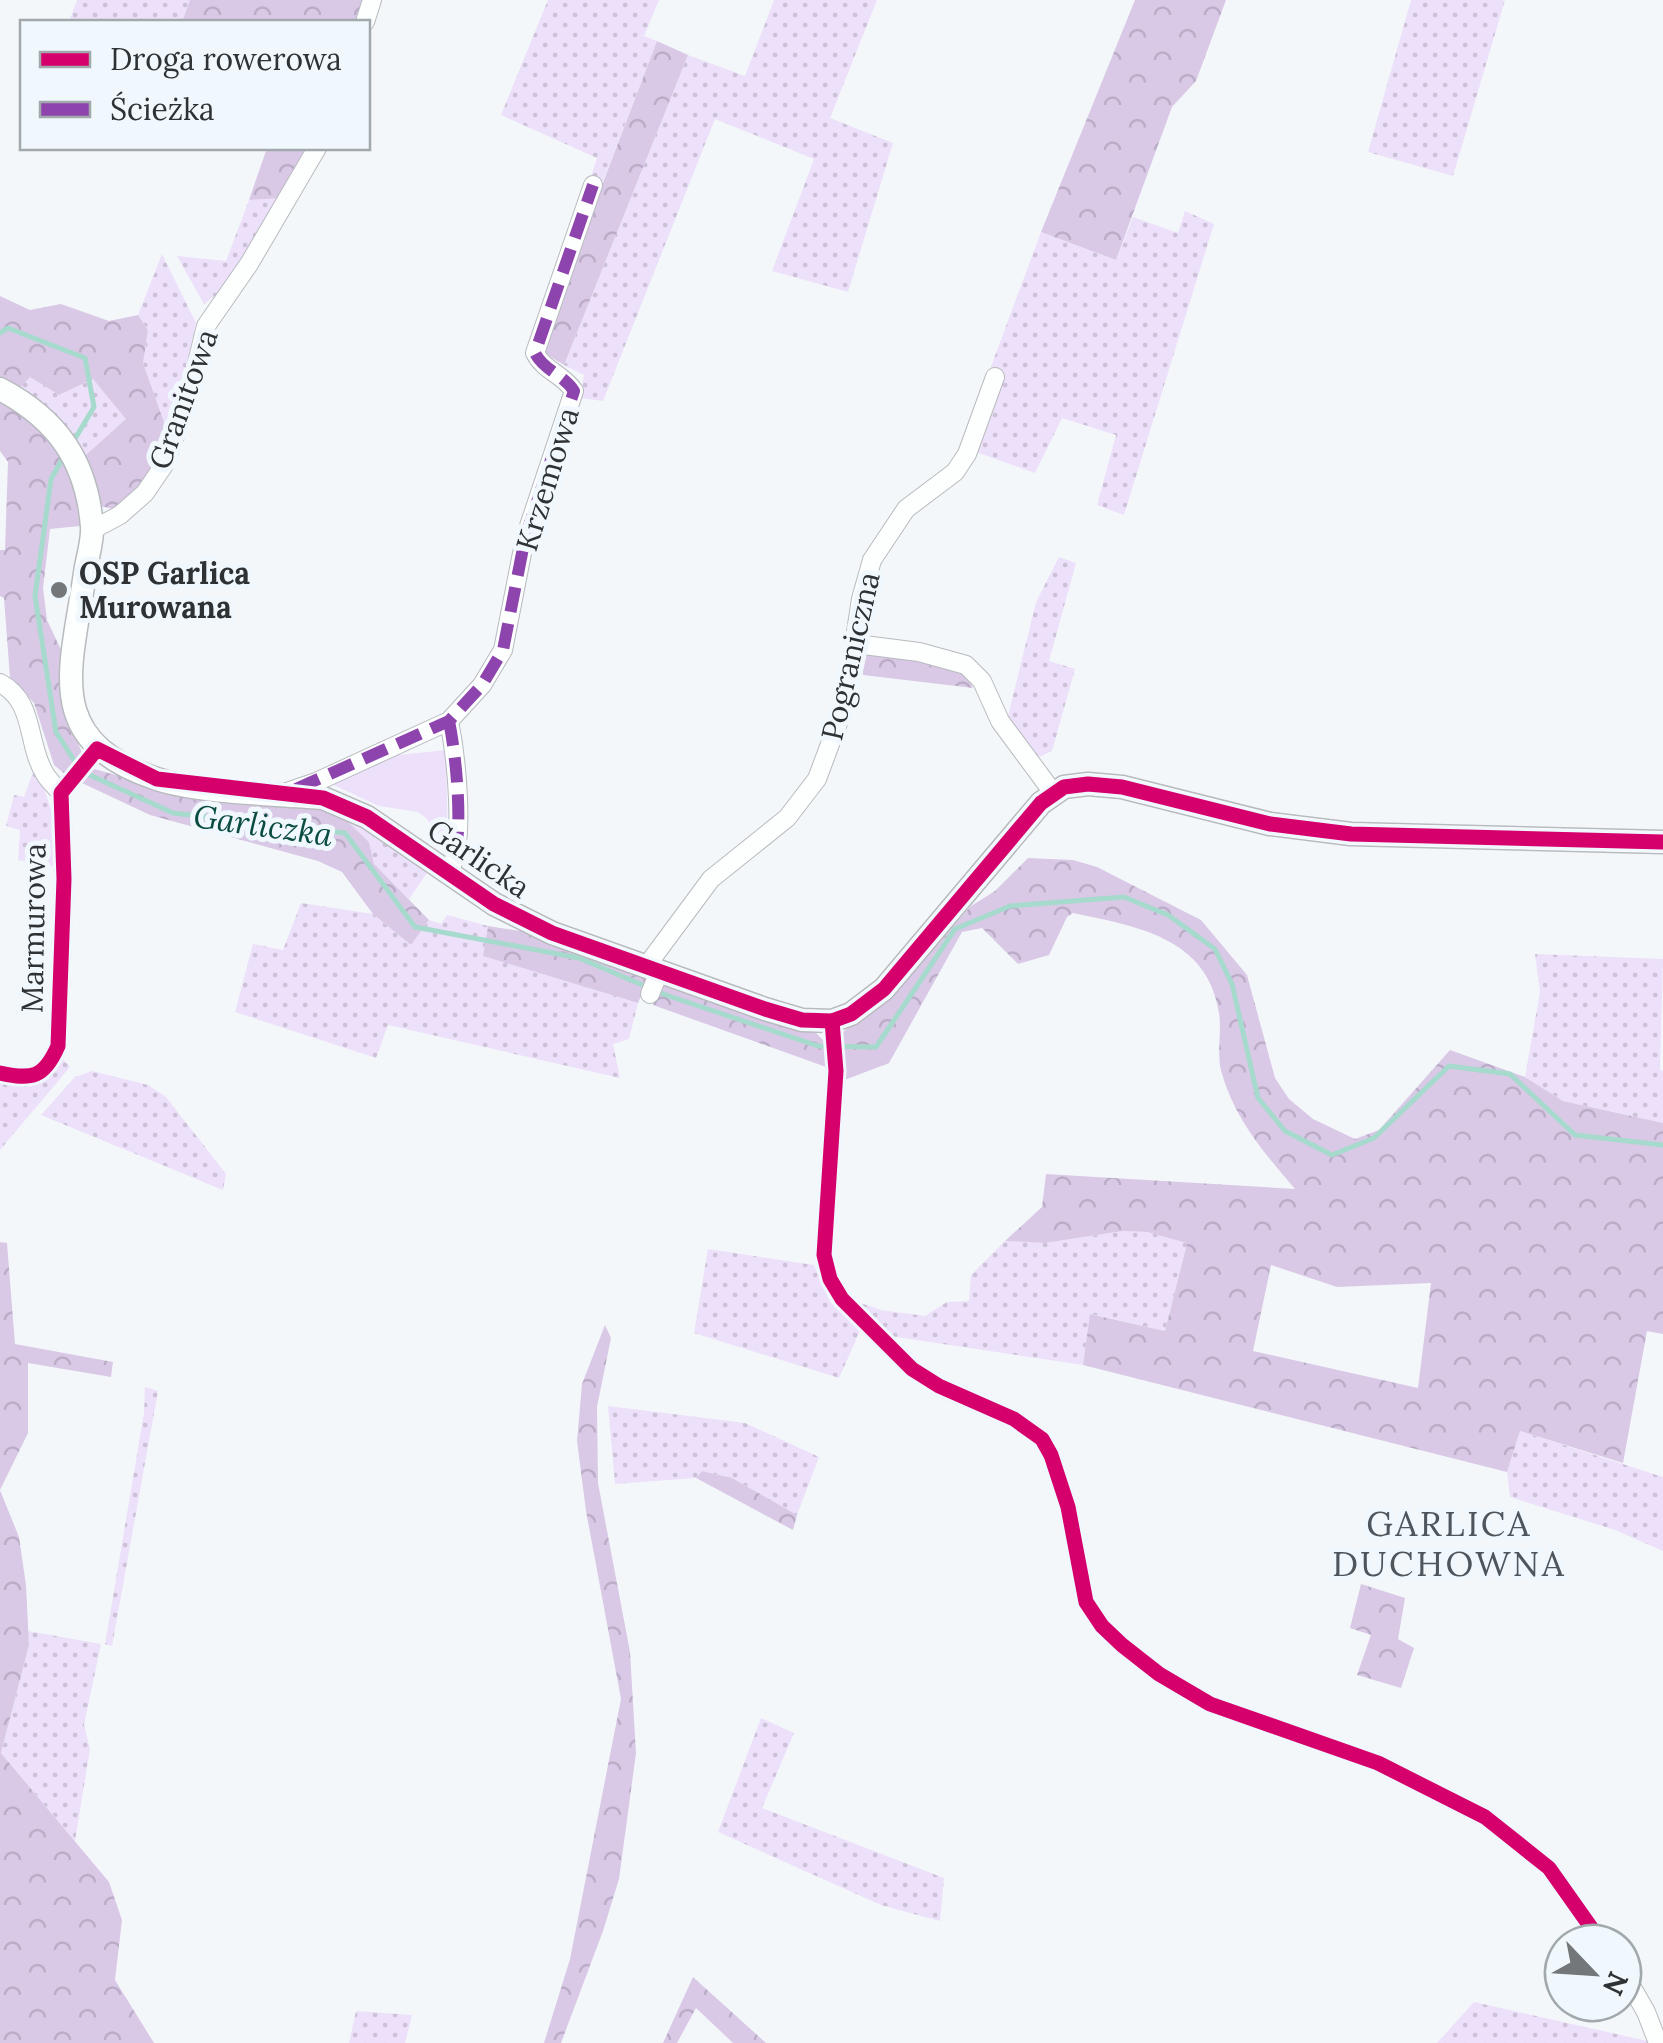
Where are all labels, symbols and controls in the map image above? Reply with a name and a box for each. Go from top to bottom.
legend [20,20,370,150]
text: Droga rowerowa [110,40,342,79]
text: Ścieżka [110,90,215,128]
street label: Granitowa [140,324,226,474]
street label: Krzemowa [507,403,587,555]
place label: OSP Garlica Murowana [79,554,250,626]
street label: Pograniczna [812,568,889,744]
marker: OSP Garlica Murowana [48,579,70,601]
water label: Garliczka [191,795,336,855]
street label: Garlicka [421,810,537,906]
street label: Marmurowa [13,843,53,1013]
district label: GARLICA DUCHOWNA [1332,1501,1566,1586]
north arrow [1543,1923,1643,2023]
text: N [1595,1966,1637,2001]

